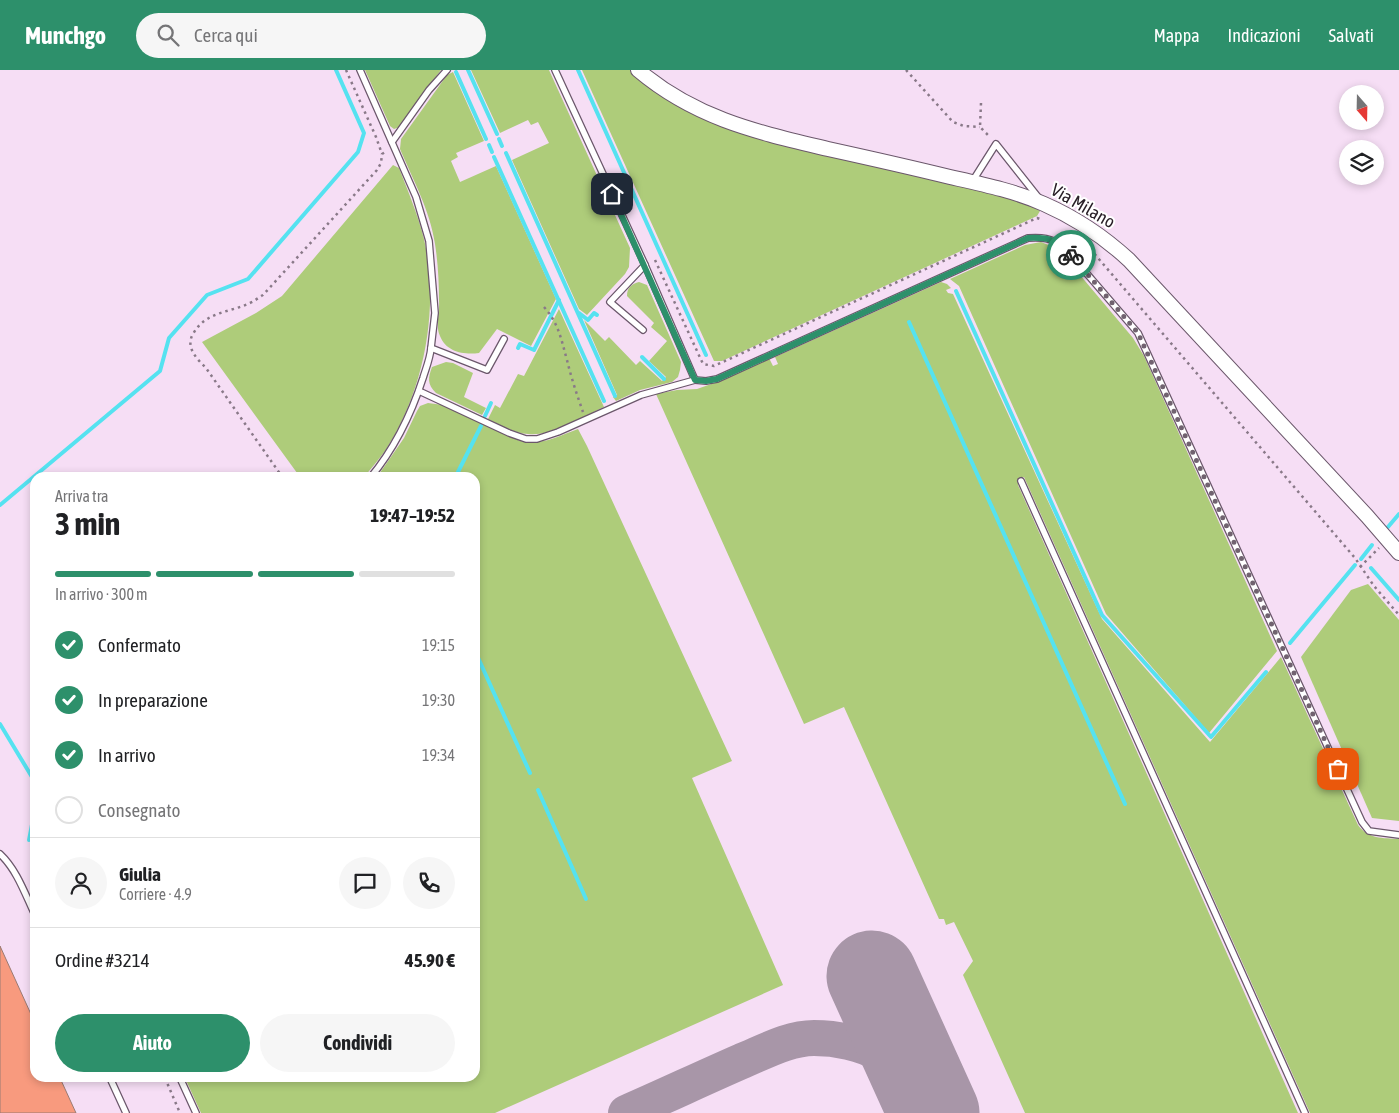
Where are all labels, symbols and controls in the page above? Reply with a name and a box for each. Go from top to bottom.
search box [136,13,486,58]
icon: search [154,21,182,49]
text: Munchgo [25,22,106,49]
text: Cerca qui [194,24,258,46]
text: Mappa [1154,25,1200,46]
text: Indicazioni [1228,25,1301,46]
text: Salvati [1329,25,1374,46]
north arrow [1339,85,1384,130]
map controls [1339,85,1384,185]
button: layers [1339,140,1384,185]
pin [591,173,633,215]
street label: Via Milano [1048,179,1119,232]
icon: home [598,180,626,208]
courier [1046,230,1096,280]
icon: bike [1057,241,1085,269]
text: Arriva tra [55,487,108,505]
text: 19:47–19:52 [370,504,455,526]
text: 3 min [55,505,120,542]
text: In arrivo · 300 m [55,585,148,603]
icon: check [55,631,83,659]
text: Confermato [98,634,181,656]
text: 19:15 [422,636,455,654]
icon: check [55,686,83,714]
text: In preparazione [98,689,208,711]
text: 19:30 [422,691,455,709]
icon: check [55,741,83,769]
text: In arrivo [98,744,156,766]
text: 19:34 [422,746,455,764]
pin [1317,748,1359,790]
icon: bag [1324,755,1352,783]
text: Consegnato [98,799,180,821]
button: person [55,857,107,909]
button: chat [339,857,391,909]
button: phone [403,857,455,909]
text: Giulia [119,863,161,885]
text: Corriere · 4.9 [119,885,192,903]
text: Ordine #3214 [55,949,150,971]
text: 45.90 € [405,949,455,971]
button: Aiuto [55,1014,250,1072]
button: Condividi [260,1014,455,1072]

